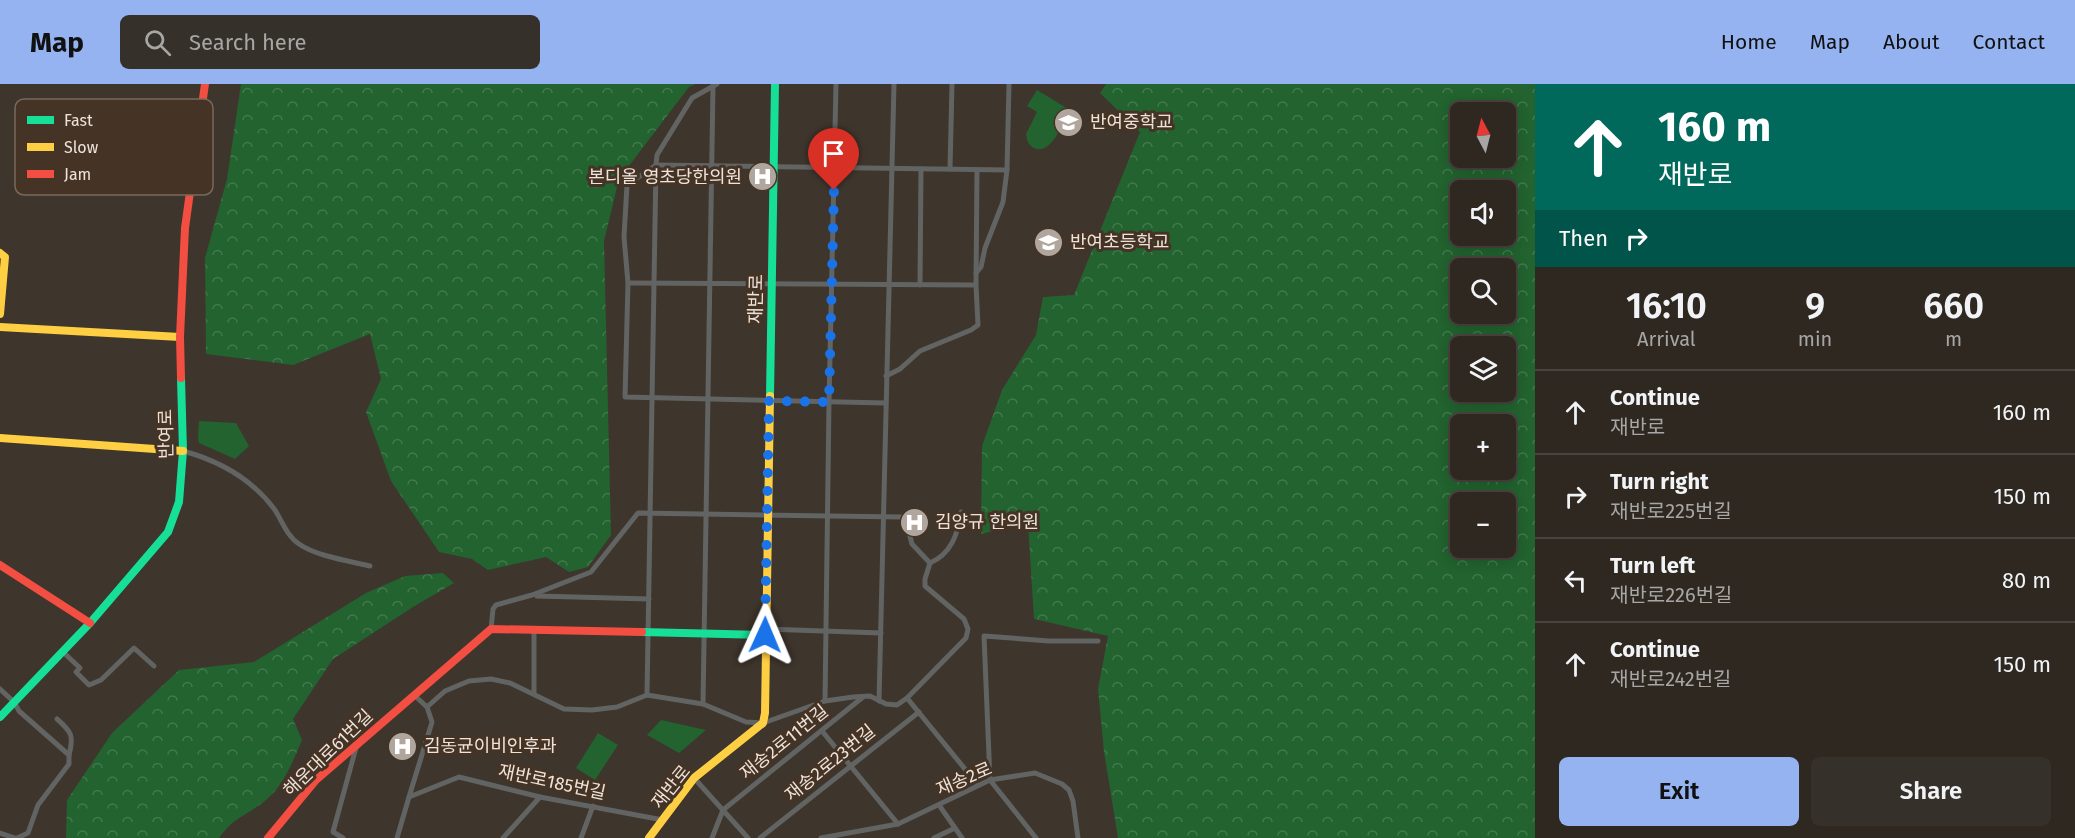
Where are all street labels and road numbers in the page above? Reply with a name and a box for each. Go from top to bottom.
street label: 재반로 [745,274,767,324]
street label: 반여로 [155,409,177,459]
street label: 재송2로11번길 [735,700,833,784]
street label: 해운대로61번길 [279,705,377,801]
street label: 재송2로23번길 [781,720,879,806]
street label: 재송2로 [933,757,995,801]
street label: 재반로185번길 [496,760,608,804]
street label: 재반로 [647,761,695,813]

